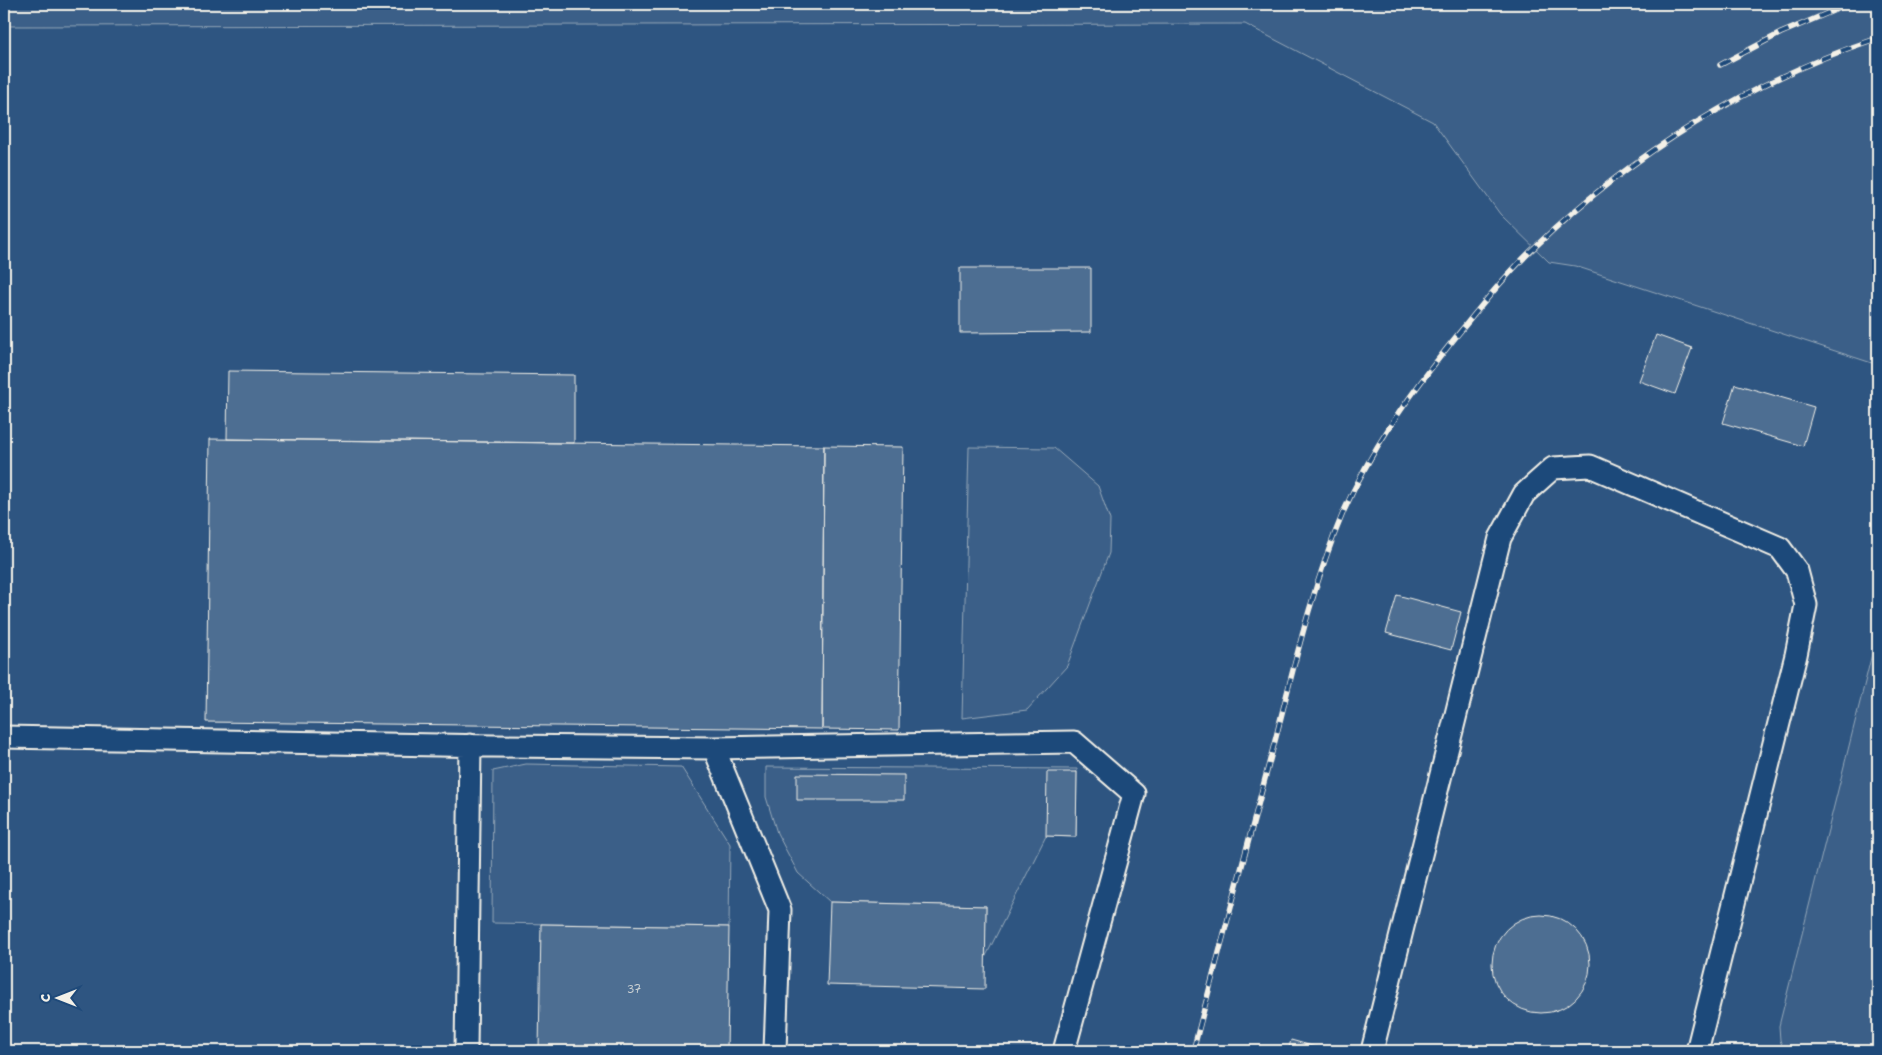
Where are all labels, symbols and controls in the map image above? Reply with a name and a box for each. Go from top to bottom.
north arrow [32,972,82,1022]
house number: 37 [627,982,642,997]
text: С [36,994,54,1002]

